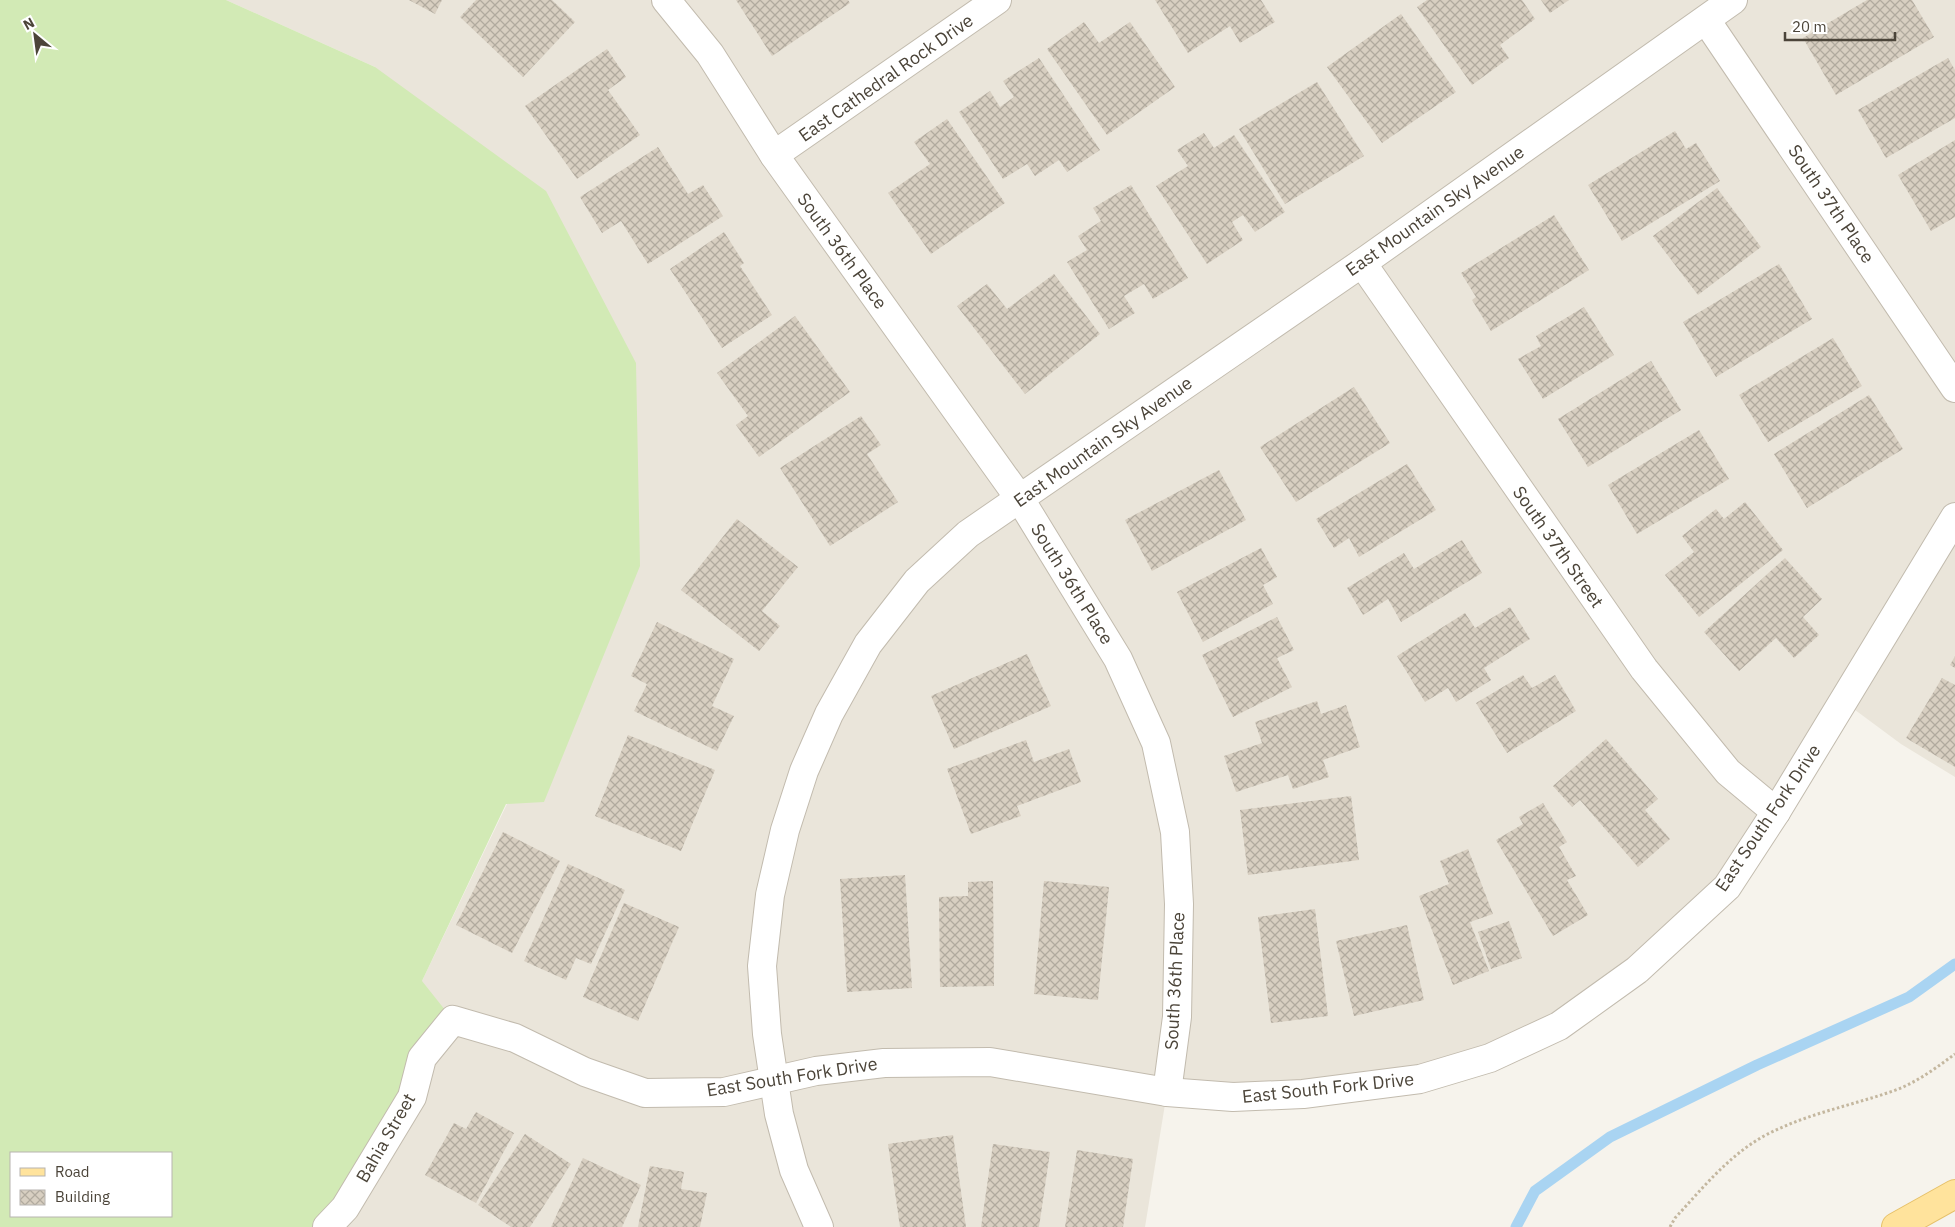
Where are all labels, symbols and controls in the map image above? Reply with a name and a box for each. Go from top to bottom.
street label: East Cathedral Rock Drive [794,8,978,147]
north arrow [10,10,60,60]
scale bar [1785,10,1895,42]
text: N [20,13,37,34]
text: 20 m [1792,17,1827,36]
street label: East Mountain Sky Avenue [1341,140,1528,281]
street label: South 37th Place [1783,140,1880,268]
street label: South 36th Place [792,188,892,313]
street label: East Mountain Sky Avenue [1009,371,1196,512]
street label: South 37th Street [1508,481,1609,612]
street label: South 36th Place [1026,519,1119,649]
street label: East South Fork Drive [1710,740,1825,896]
street label: South 36th Place [1159,911,1190,1051]
street label: East South Fork Drive [705,1052,879,1101]
street label: East South Fork Drive [1241,1067,1415,1108]
street label: Bahia Street [351,1089,420,1187]
legend [10,1152,172,1217]
text: Road [55,1162,90,1181]
text: Building [55,1187,110,1206]

